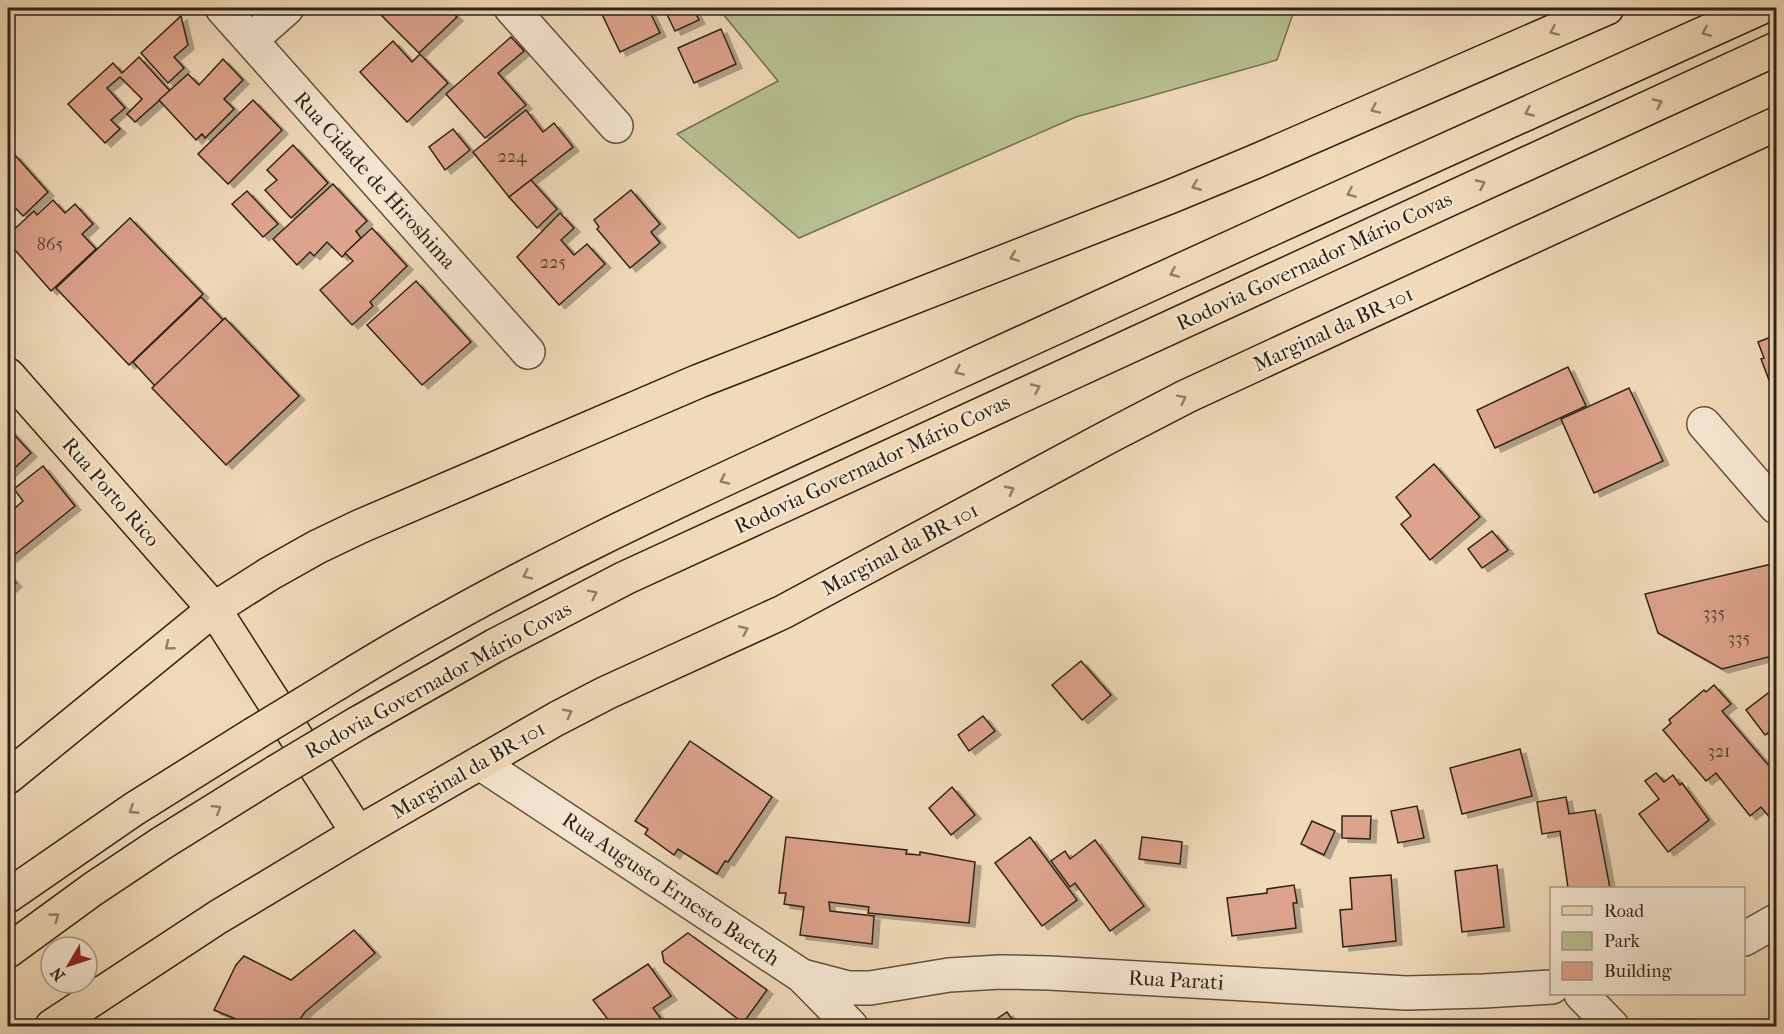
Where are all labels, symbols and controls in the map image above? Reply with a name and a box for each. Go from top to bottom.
one-way arrow [1549,24,1560,36]
one-way arrow [1702,24,1713,36]
street label: Rua Cidade de Hiroshima [289,87,461,274]
one-way arrow [1652,98,1663,110]
one-way arrow [1370,102,1381,114]
one-way arrow [1524,105,1535,117]
house number: 224 [497,146,527,167]
one-way arrow [1191,179,1202,191]
one-way arrow [1475,180,1486,192]
one-way arrow [1347,185,1358,197]
street label: Rodovia Governador Mário Covas [1172,186,1456,336]
house number: 865 [37,234,64,255]
one-way arrow [1010,250,1020,263]
house number: 225 [540,252,566,273]
one-way arrow [1169,266,1180,278]
street label: Marginal da BR-101 [1249,281,1417,377]
one-way arrow [955,364,966,376]
one-way arrow [1029,384,1040,396]
street label: Rodovia Governador Mário Covas [730,389,1014,539]
one-way arrow [1175,395,1186,406]
street label: Rua Porto Rico [57,433,165,551]
one-way arrow [720,473,731,485]
one-way arrow [1003,486,1014,497]
street label: Marginal da BR-101 [818,498,982,600]
one-way arrow [522,568,533,580]
one-way arrow [587,589,598,601]
street label: Rodovia Governador Mário Covas [300,596,576,764]
house number: 335 [1703,603,1725,624]
one-way arrow [738,625,749,637]
house number: 335 [1728,628,1750,649]
one-way arrow [164,639,175,650]
one-way arrow [561,709,572,720]
street label: Marginal da BR-101 [387,716,549,824]
house number: 321 [1707,741,1731,762]
one-way arrow [129,802,139,814]
one-way arrow [211,804,221,816]
street label: Rua Augusto Ernesto Baetch [558,807,784,971]
legend [1550,887,1745,995]
text: Road [1604,901,1644,922]
one-way arrow [48,913,59,924]
text: Park [1604,931,1641,952]
north arrow [39,935,99,995]
text: Building [1604,961,1672,982]
text: N [46,963,69,985]
street label: Rua Parati [1128,966,1224,994]

